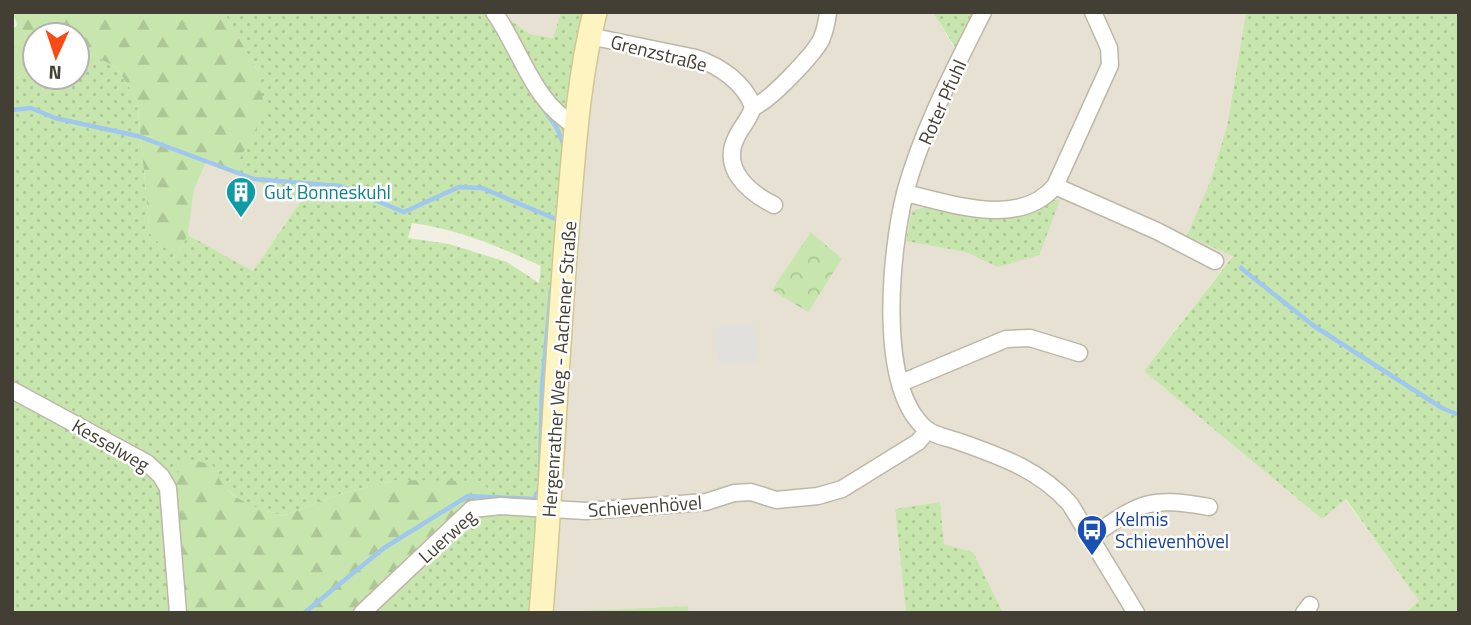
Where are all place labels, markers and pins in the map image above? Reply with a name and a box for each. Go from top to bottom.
building icon: Gut Bonneskuhl [224,175,258,219]
place label: Gut Bonneskuhl [264,177,391,206]
place label: Kelmis Schievenhövel [1115,504,1229,555]
bus stop icon: Kelmis Schievenhövel [1075,513,1109,557]

